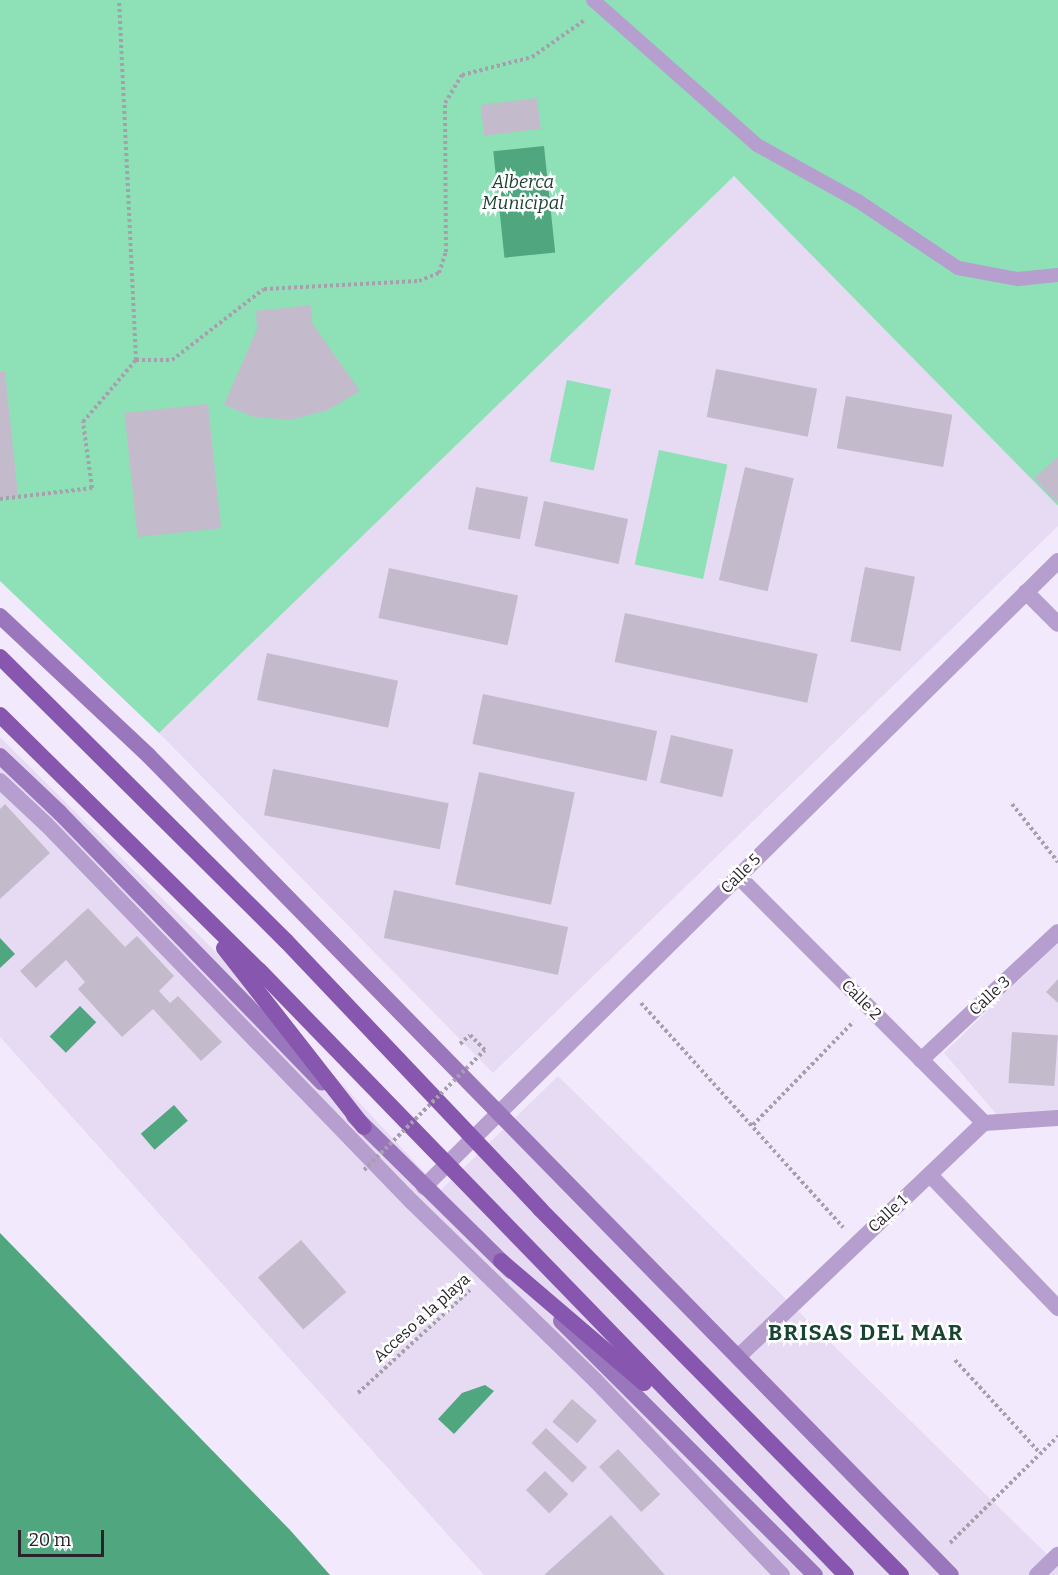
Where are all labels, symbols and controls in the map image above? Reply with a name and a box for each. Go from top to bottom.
water label: Alberca Municipal [482,172,564,214]
street label: Calle 5 [717,850,765,898]
street label: Calle 3 [966,972,1014,1020]
street label: Calle 2 [837,976,885,1024]
street label: Calle 1 [864,1191,912,1237]
street label: Acceso a la playa [370,1270,474,1366]
district label: BRISAS DEL MAR [768,1320,964,1346]
scale bar [21,1518,106,1556]
text: 20 m [29,1529,71,1551]

